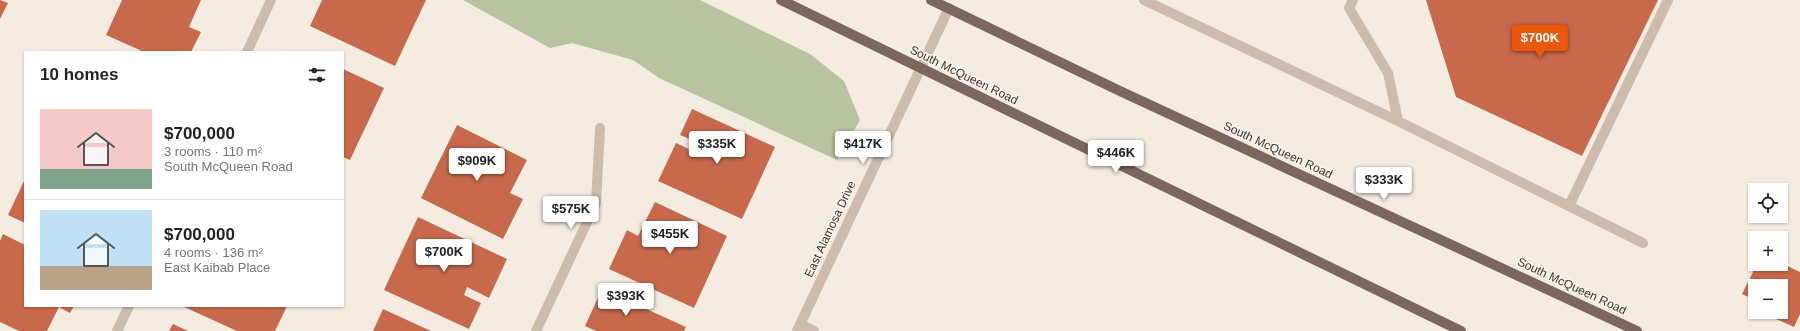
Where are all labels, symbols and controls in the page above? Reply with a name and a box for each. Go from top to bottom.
pin: $700K [1512,25,1568,59]
text: $700K [1521,30,1559,45]
street label: South McQueen Road [908,43,1020,107]
icon: filters [306,64,328,86]
text: 10 homes [40,65,118,84]
street label: South McQueen Road [1221,119,1335,181]
text: $700,000 [164,124,235,143]
icon: home [72,125,120,173]
pin: $335K [689,131,745,165]
pin: $417K [835,131,891,165]
text: $335K [698,136,736,151]
text: $417K [844,136,882,151]
pin: $446K [1088,140,1144,174]
text: 3 rooms · 110 m² [164,144,262,159]
text: $446K [1097,145,1135,160]
pin: $909K [449,148,505,182]
text: $909K [458,153,496,168]
text: South McQueen Road [164,159,293,174]
pin: $333K [1356,167,1412,201]
text: $333K [1365,172,1403,187]
street label: East Alamosa Drive [802,178,859,279]
map controls [1748,183,1788,319]
button: locate [1748,183,1788,223]
pin: $575K [543,196,599,230]
text: $575K [552,201,590,216]
pin: $455K [642,221,698,255]
text: $700,000 [164,225,235,244]
icon: home [72,226,120,274]
text: $455K [651,226,689,241]
button: + [1748,231,1788,271]
pin: $700K [416,239,472,273]
text: $700K [425,244,463,259]
text: 4 rooms · 136 m² [164,245,263,260]
street label: South McQueen Road [1515,255,1629,317]
text: East Kaibab Place [164,260,270,275]
button: − [1748,279,1788,319]
pin: $393K [598,283,654,317]
text: $393K [607,288,645,303]

